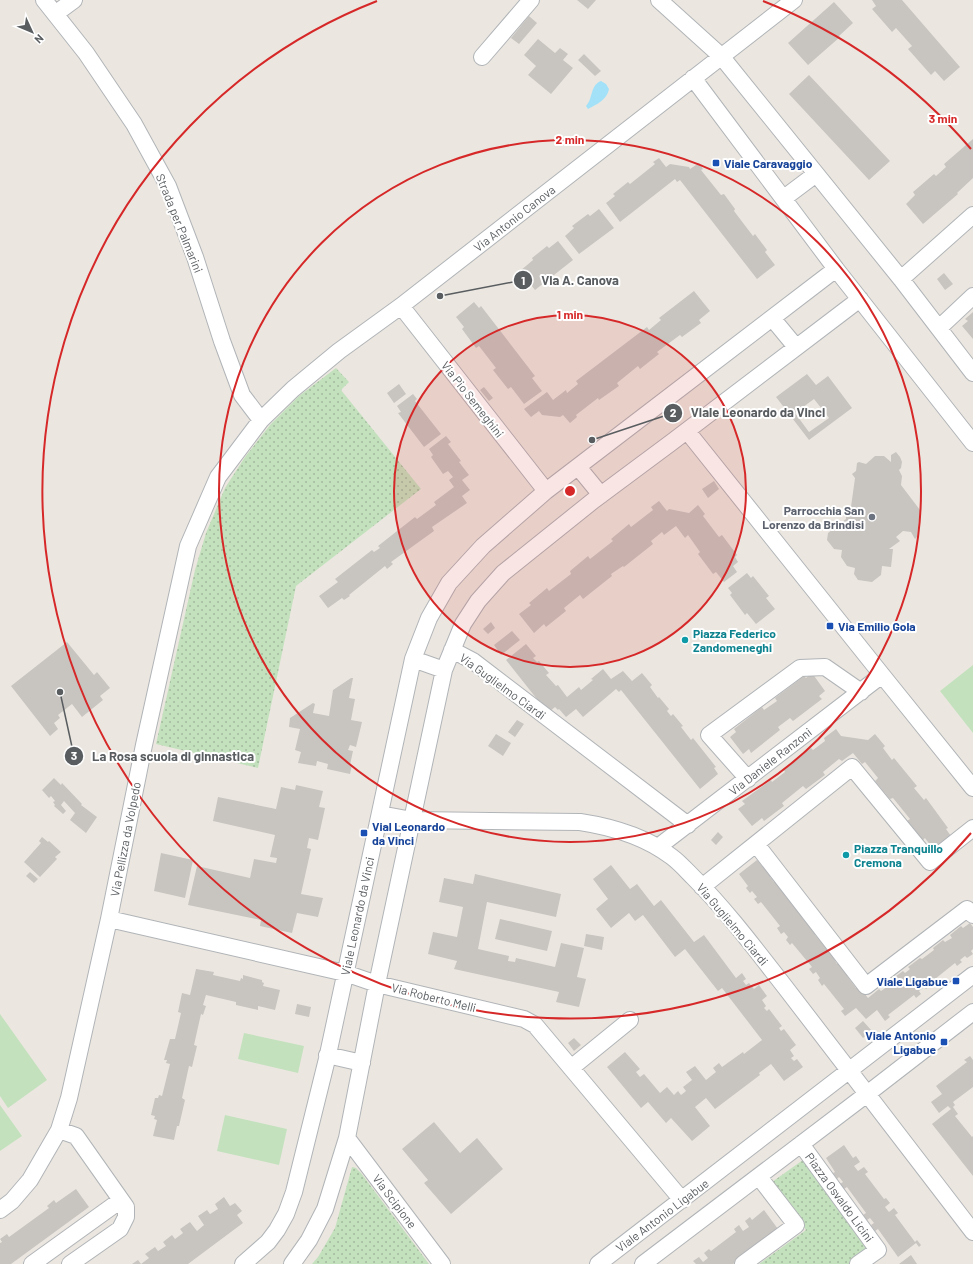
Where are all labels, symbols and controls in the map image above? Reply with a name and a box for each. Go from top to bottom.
north arrow [12,12,52,52]
text: N [32,32,47,46]
text: 3 min [929,111,957,125]
text: 2 min [556,132,584,146]
place label: Viale Caravaggio [724,156,813,170]
marker: Viale Caravaggio [711,158,721,168]
street label: Strada per Palmarini [154,171,206,275]
street label: Via Antonio Canova [471,182,557,254]
callout: Via A. Canova [513,268,627,293]
text: Via A. Canova [541,272,619,288]
text: 1 [521,273,525,287]
text: 1 min [557,307,583,321]
street label: Via Pio Semeghini [439,358,507,440]
callout: Viale Leonardo da Vinci [663,400,834,425]
text: Viale Leonardo da Vinci [691,404,825,420]
text: 2 [670,405,677,419]
centre of rings [563,484,577,498]
place label: Parrocchia San Lorenzo da Brindisi [762,503,864,531]
marker: Parrocchia San Lorenzo da Brindisi [867,512,877,522]
place label: Via Emilio Gola [838,619,916,633]
marker: Via Emilio Gola [825,621,835,631]
place label: Piazza Federico Zandomeneghi [693,626,776,654]
marker: Piazza Federico Zandomeneghi [680,635,690,645]
street label: Via Guglielmo Ciardi [457,650,549,722]
street label: Via Daniele Ranzoni [726,724,814,798]
callout: La Rosa scuola di ginnastica [64,743,262,768]
text: 3 [71,748,77,762]
text: La Rosa scuola di ginnastica [92,748,254,764]
street label: Via Pellizza da Volpedo [107,780,143,898]
place label: Vial Leonardo da Vinci [372,819,445,847]
marker: Vial Leonardo da Vinci [359,828,369,838]
place label: Piazza Tranquillo Cremona [854,841,943,869]
marker: Piazza Tranquillo Cremona [841,850,851,860]
street label: Viale Leonardo da Vinci [338,855,376,977]
street label: Via Guglielmo Ciardi [695,880,771,968]
place label: Viale Ligabue [876,974,948,988]
marker: Viale Ligabue [951,976,961,986]
street label: Via Roberto Melli [390,980,478,1014]
place label: Viale Antonio Ligabue [865,1028,936,1056]
marker: Viale Antonio Ligabue [939,1037,949,1047]
street label: Piazza Osvaldo Licini [803,1150,877,1244]
street label: Via Scipione [370,1171,420,1231]
street label: Viale Antonio Ligabue [613,1176,711,1254]

